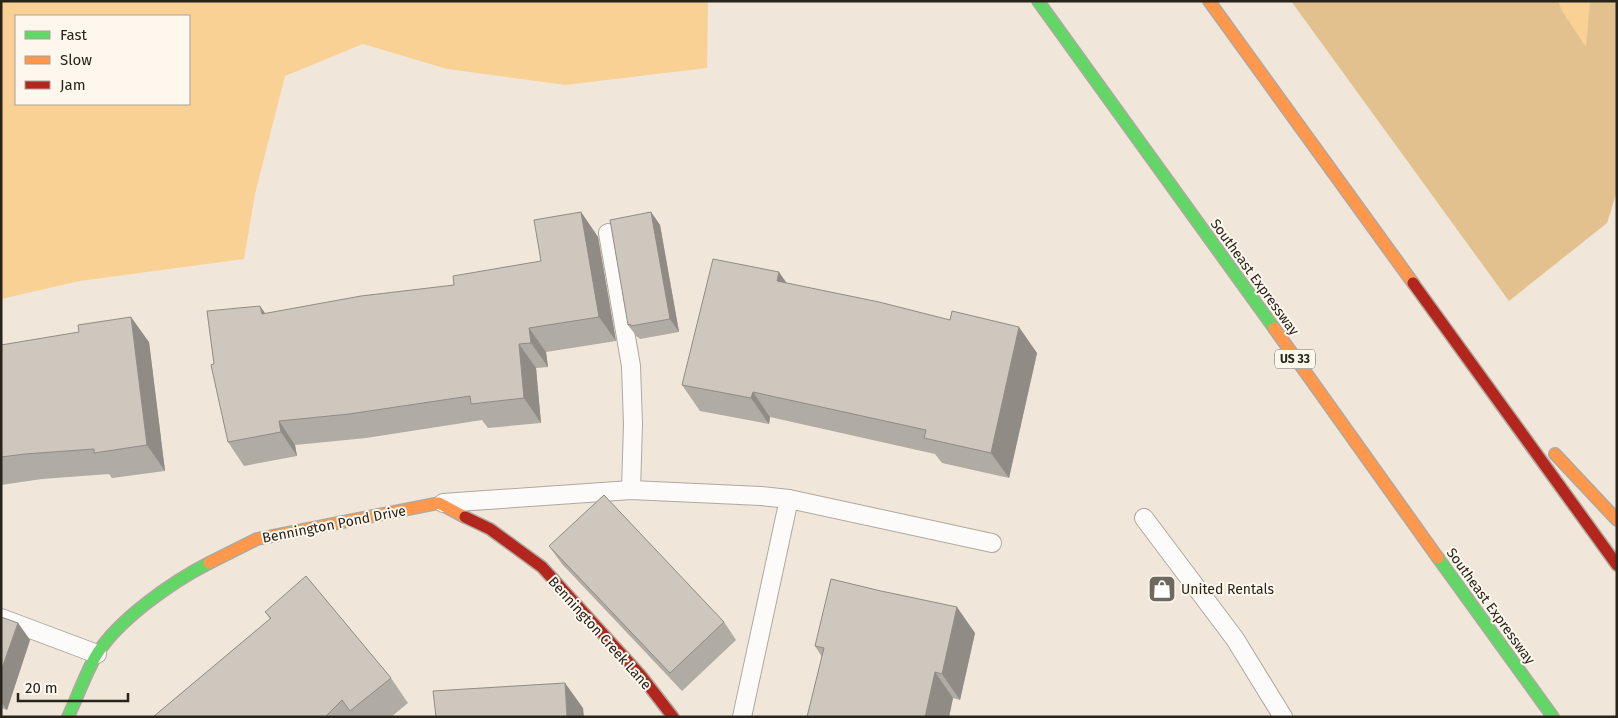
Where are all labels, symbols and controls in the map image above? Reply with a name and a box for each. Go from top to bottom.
legend [15,15,190,105]
text: Fast [60,26,87,44]
text: Slow [60,51,92,69]
text: Jam [60,76,86,94]
street label: Southeast Expressway [1207,216,1303,339]
road number: US 33 [1275,349,1315,368]
street label: Bennington Pond Drive [261,502,407,547]
street label: Southeast Expressway [1443,545,1539,668]
street label: Bennington Creek Lane [544,573,655,693]
shop icon: United Rentals [1147,574,1177,604]
place label: United Rentals [1181,581,1275,598]
scale bar [18,670,128,702]
text: 20 m [25,679,58,697]

